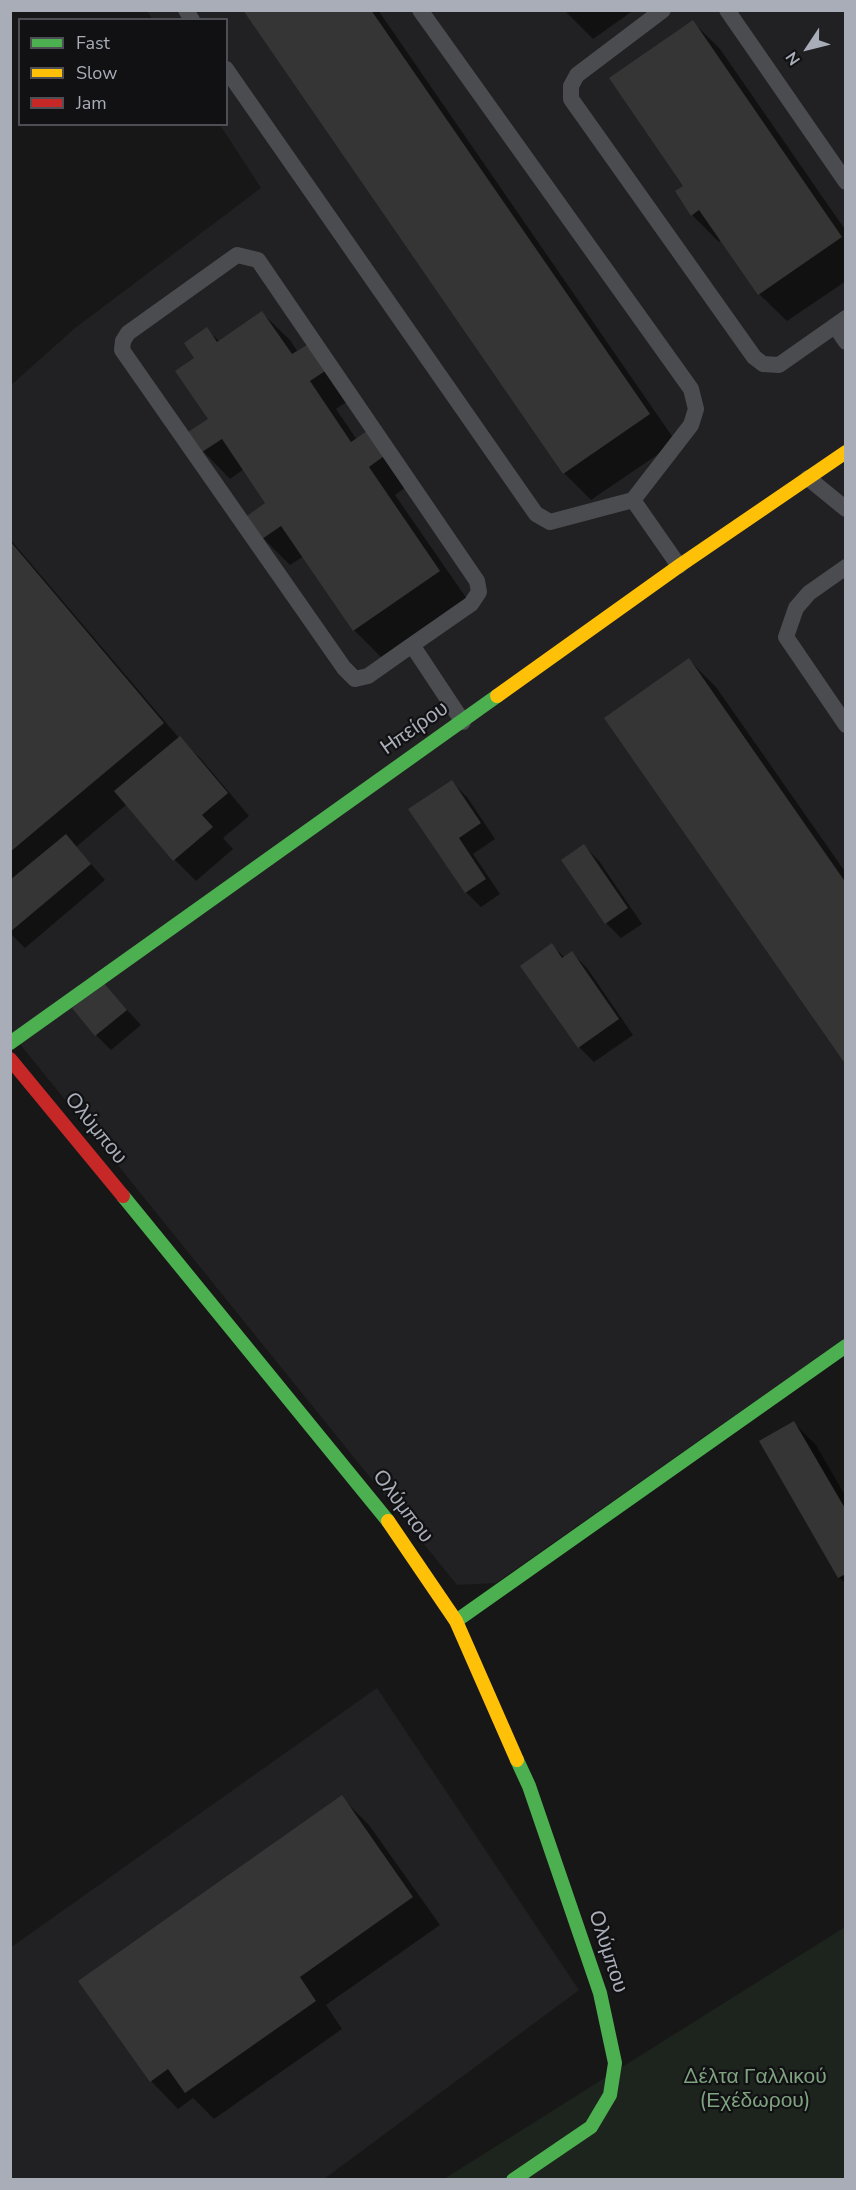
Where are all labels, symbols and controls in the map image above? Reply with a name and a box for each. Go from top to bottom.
legend [18,18,228,126]
north arrow [778,18,838,78]
text: Fast [76,31,110,55]
text: N [781,47,806,70]
text: Slow [76,61,117,85]
text: Jam [76,91,107,115]
street label: Ηπείρου [376,697,454,761]
street label: Ολύμπου [58,1088,132,1170]
street label: Ολύμπου [366,1465,438,1549]
street label: Ολύμπου [582,1908,632,1996]
park label: Δέλτα Γαλλικού (Εχέδωρου) [683,2065,827,2115]

